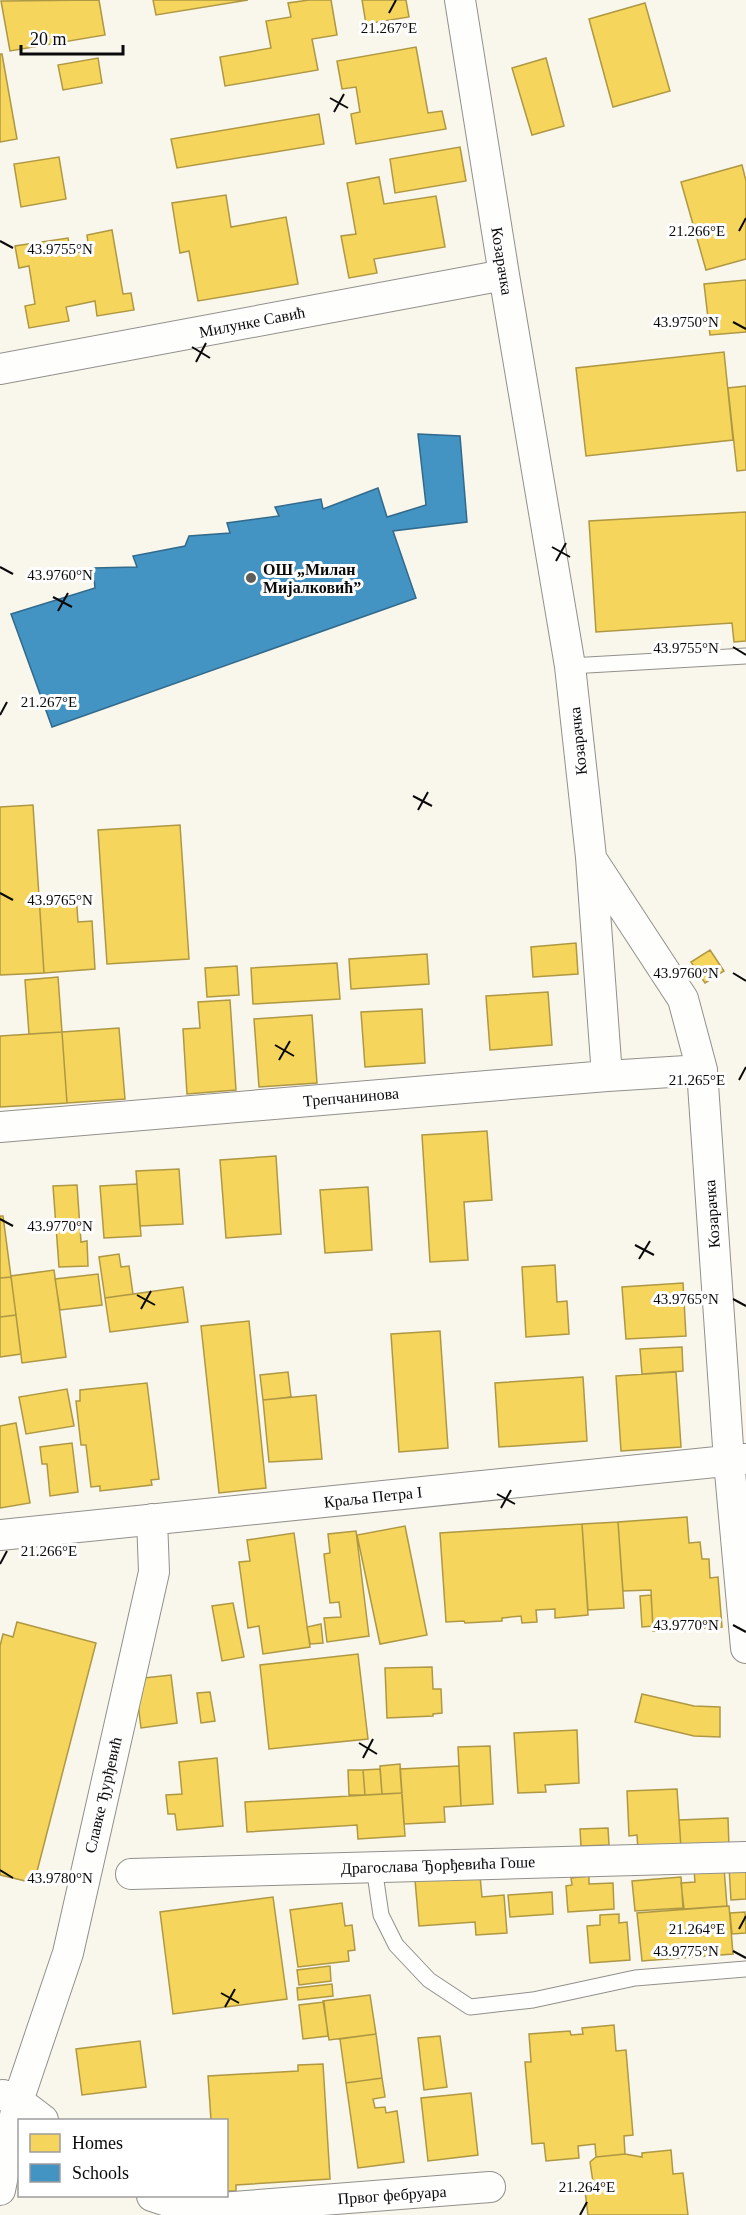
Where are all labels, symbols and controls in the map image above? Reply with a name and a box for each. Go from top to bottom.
scale bar [21,18,123,56]
text: 21.267°E [361,20,417,36]
text: 20 m [30,29,67,49]
text: 21.266°E [669,223,725,239]
street label: Козарачка [487,226,516,296]
text: 43.9755°N [27,241,93,257]
street label: Милунке Савић [198,303,307,342]
text: 43.9750°N [653,314,719,330]
place label: ОШ „Милан Мијалковић” [263,561,361,597]
text: 43.9760°N [27,567,93,583]
marker: ОШ „Милан Мијалковић” [244,571,258,585]
text: 43.9755°N [653,640,719,656]
text: 21.267°E [21,694,77,710]
street label: Козарачка [566,706,591,776]
text: 43.9765°N [27,892,93,908]
text: 43.9760°N [653,965,719,981]
text: 21.265°E [669,1072,725,1088]
street label: Трепчанинова [302,1084,400,1111]
street label: Козарачка [701,1179,724,1249]
text: 43.9770°N [27,1218,93,1234]
text: 43.9765°N [653,1291,719,1307]
street label: Краља Петра I [323,1483,423,1512]
text: 21.266°E [21,1543,77,1559]
text: 43.9770°N [653,1617,719,1633]
street label: Славке Ђурђевић [81,1735,126,1855]
street label: Драгослава Ђорђевића Гоше [340,1853,536,1878]
text: 43.9780°N [27,1870,93,1886]
text: 21.264°E [669,1921,725,1937]
text: 43.9775°N [653,1943,719,1959]
legend [18,2119,228,2197]
text: Homes [72,2133,123,2153]
text: Schools [72,2163,129,2183]
text: 21.264°E [559,2179,615,2195]
street label: Првог фебруара [337,2183,447,2208]

